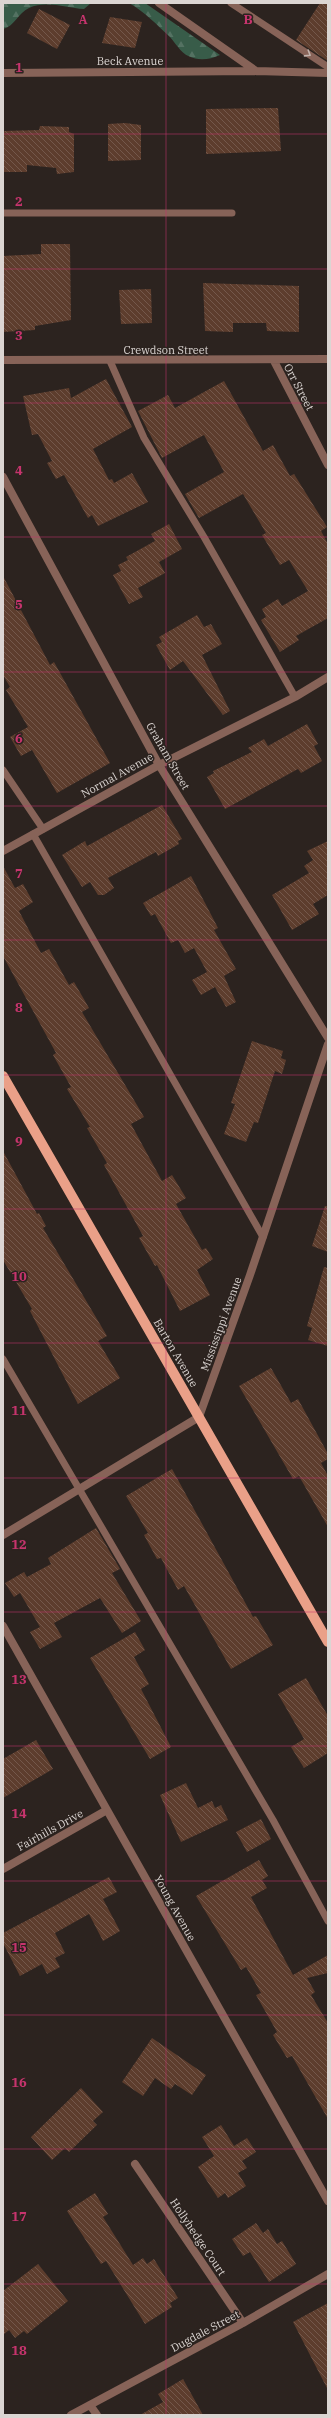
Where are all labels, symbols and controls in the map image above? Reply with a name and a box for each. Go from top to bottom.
text: A [78,11,88,28]
text: B [243,11,253,28]
one-way arrow [304,49,311,57]
street label: Beck Avenue [97,54,163,68]
text: 1 [15,59,23,76]
text: 2 [15,193,23,210]
text: 3 [15,327,23,344]
street label: Crewdson Street [124,343,209,357]
street label: Orr Street [281,361,317,413]
text: 4 [15,462,23,479]
text: 5 [15,596,23,613]
street label: Graham Street [143,720,193,792]
text: 6 [15,730,23,747]
street label: Normal Avenue [78,749,156,801]
text: 7 [15,865,23,882]
text: 8 [15,999,23,1016]
text: 9 [15,1133,23,1150]
text: 10 [11,1268,27,1285]
street label: Mississippi Avenue [197,1275,245,1373]
street label: Barton Avenue [151,1316,201,1390]
text: 11 [11,1402,27,1419]
text: 12 [11,1536,27,1553]
text: 13 [11,1671,27,1688]
text: 14 [11,1805,27,1822]
street label: Fairhills Drive [15,1806,86,1854]
street label: Young Avenue [151,1872,199,1944]
text: 15 [11,1939,27,1956]
text: 16 [11,2074,27,2091]
street label: Hollyhedge Court [167,2196,229,2278]
text: 17 [11,2208,27,2225]
street label: Dugdale Street [168,2307,242,2355]
text: 18 [11,2342,27,2359]

